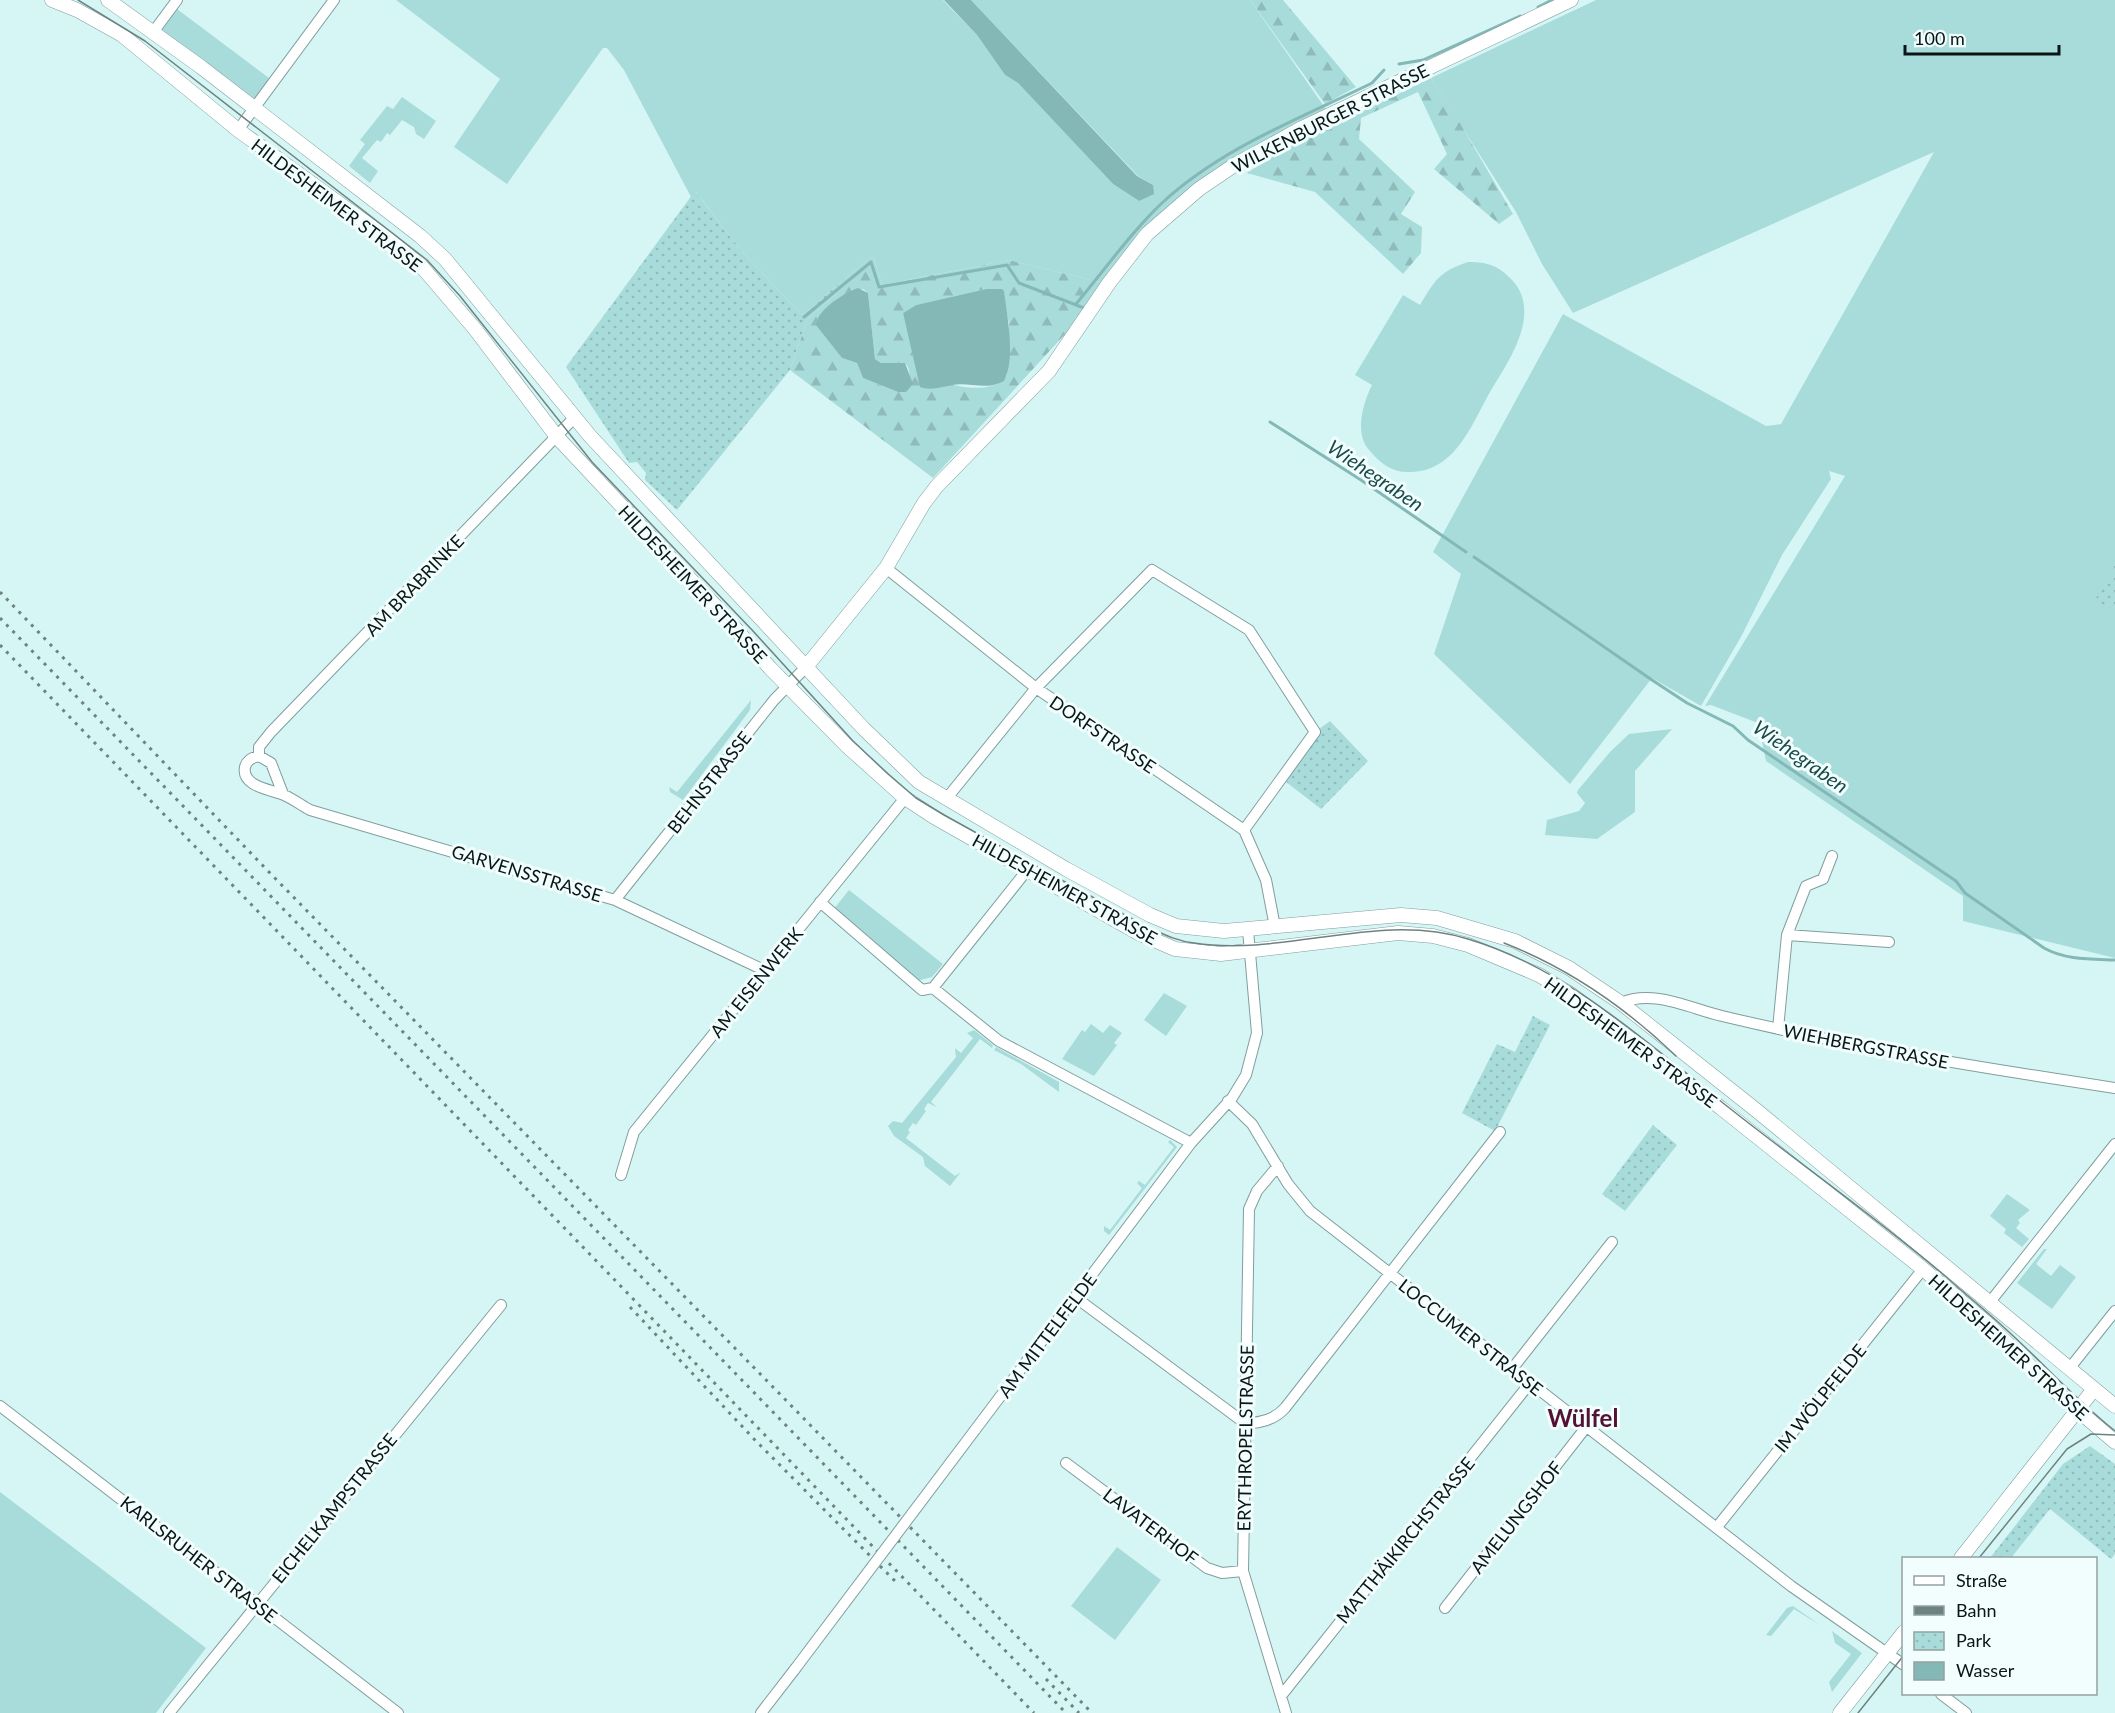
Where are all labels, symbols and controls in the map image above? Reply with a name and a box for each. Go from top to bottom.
scale bar [1905,18,2060,56]
text: 100 m [1914,27,1965,49]
street label: WILKENBURGER STRASSE [1228,59,1432,177]
street label: HILDESHEIMER STRASSE [247,134,427,276]
water label: Wiehegraben [1324,434,1428,516]
street label: HILDESHEIMER STRASSE [614,500,772,668]
street label: AM BRABRINKE [360,530,468,640]
street label: DORFSTRASSE [1046,690,1160,778]
water label: Wiehegraben [1749,715,1853,797]
street label: BEHNSTRASSE [662,727,756,837]
street label: HILDESHEIMER STRASSE [969,829,1161,949]
street label: GARVENSSTRASSE [449,840,605,906]
street label: AM EISENWERK [705,923,807,1041]
street label: HILDESHEIMER STRASSE [1540,972,1722,1112]
street label: WIEHBERGSTRASSE [1781,1019,1951,1073]
street label: AM MITTELFELDE [993,1268,1101,1402]
street label: HILDESHEIMER STRASSE [1924,1269,2094,1425]
street label: LOCCUMER STRASSE [1395,1274,1547,1400]
street label: IM WÖLPFELDE [1770,1339,1870,1457]
street label: ERYTHROPELSTRASSE [1232,1345,1258,1531]
district label: Wülfel [1548,1403,1618,1432]
street label: EICHELKAMPSTRASSE [267,1429,401,1587]
street label: MATTHÄIKIRCHSTRASSE [1331,1452,1479,1628]
street label: AMELUNGSHOF [1465,1457,1567,1577]
street label: LAVATERHOF [1099,1483,1203,1569]
street label: KARLSRUHER STRASSE [116,1491,282,1627]
legend [1902,1557,2097,1695]
text: Straße [1956,1569,2007,1591]
text: Bahn [1956,1599,1997,1621]
text: Park [1956,1629,1992,1651]
text: Wasser [1956,1659,2015,1681]

